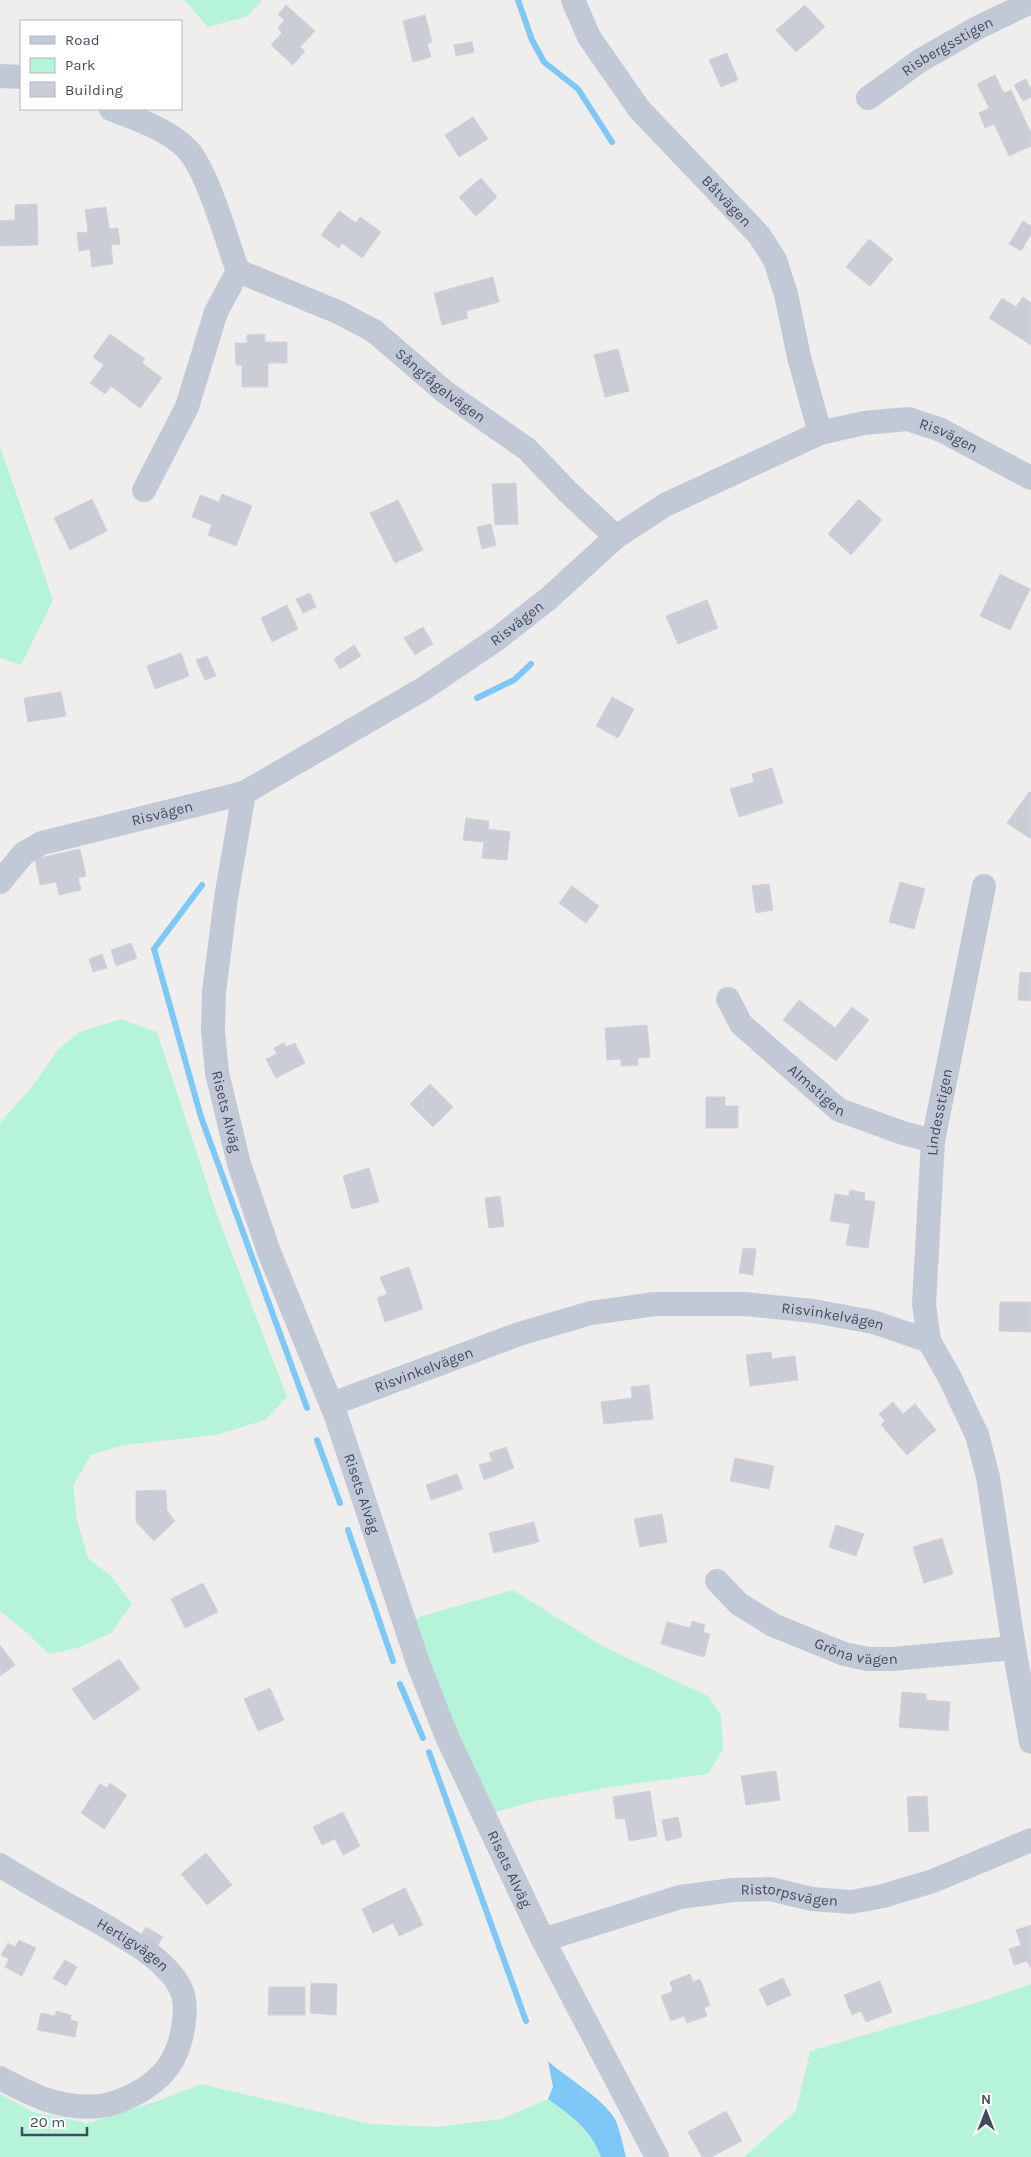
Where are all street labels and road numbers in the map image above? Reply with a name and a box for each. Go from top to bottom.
street label: Risbergsstigen [898,13,996,80]
street label: Båtvägen [698,172,755,230]
street label: Sångfågelvägen [392,344,489,426]
street label: Risvägen [917,414,981,457]
street label: Risvägen [487,597,547,650]
street label: Risvägen [130,797,195,830]
street label: Almstigen [784,1061,847,1120]
street label: Lindesstigen [923,1067,956,1156]
street label: Risets Alväg [208,1069,245,1155]
street label: Risvinkelvägen [781,1299,887,1334]
street label: Risvinkelvägen [372,1343,476,1396]
street label: Risets Alväg [340,1451,384,1537]
street label: Gröna vägen [812,1634,898,1668]
street label: Risets Alväg [483,1827,536,1911]
street label: Ristorpsvägen [740,1880,839,1910]
street label: Hertigvägen [94,1914,173,1975]

